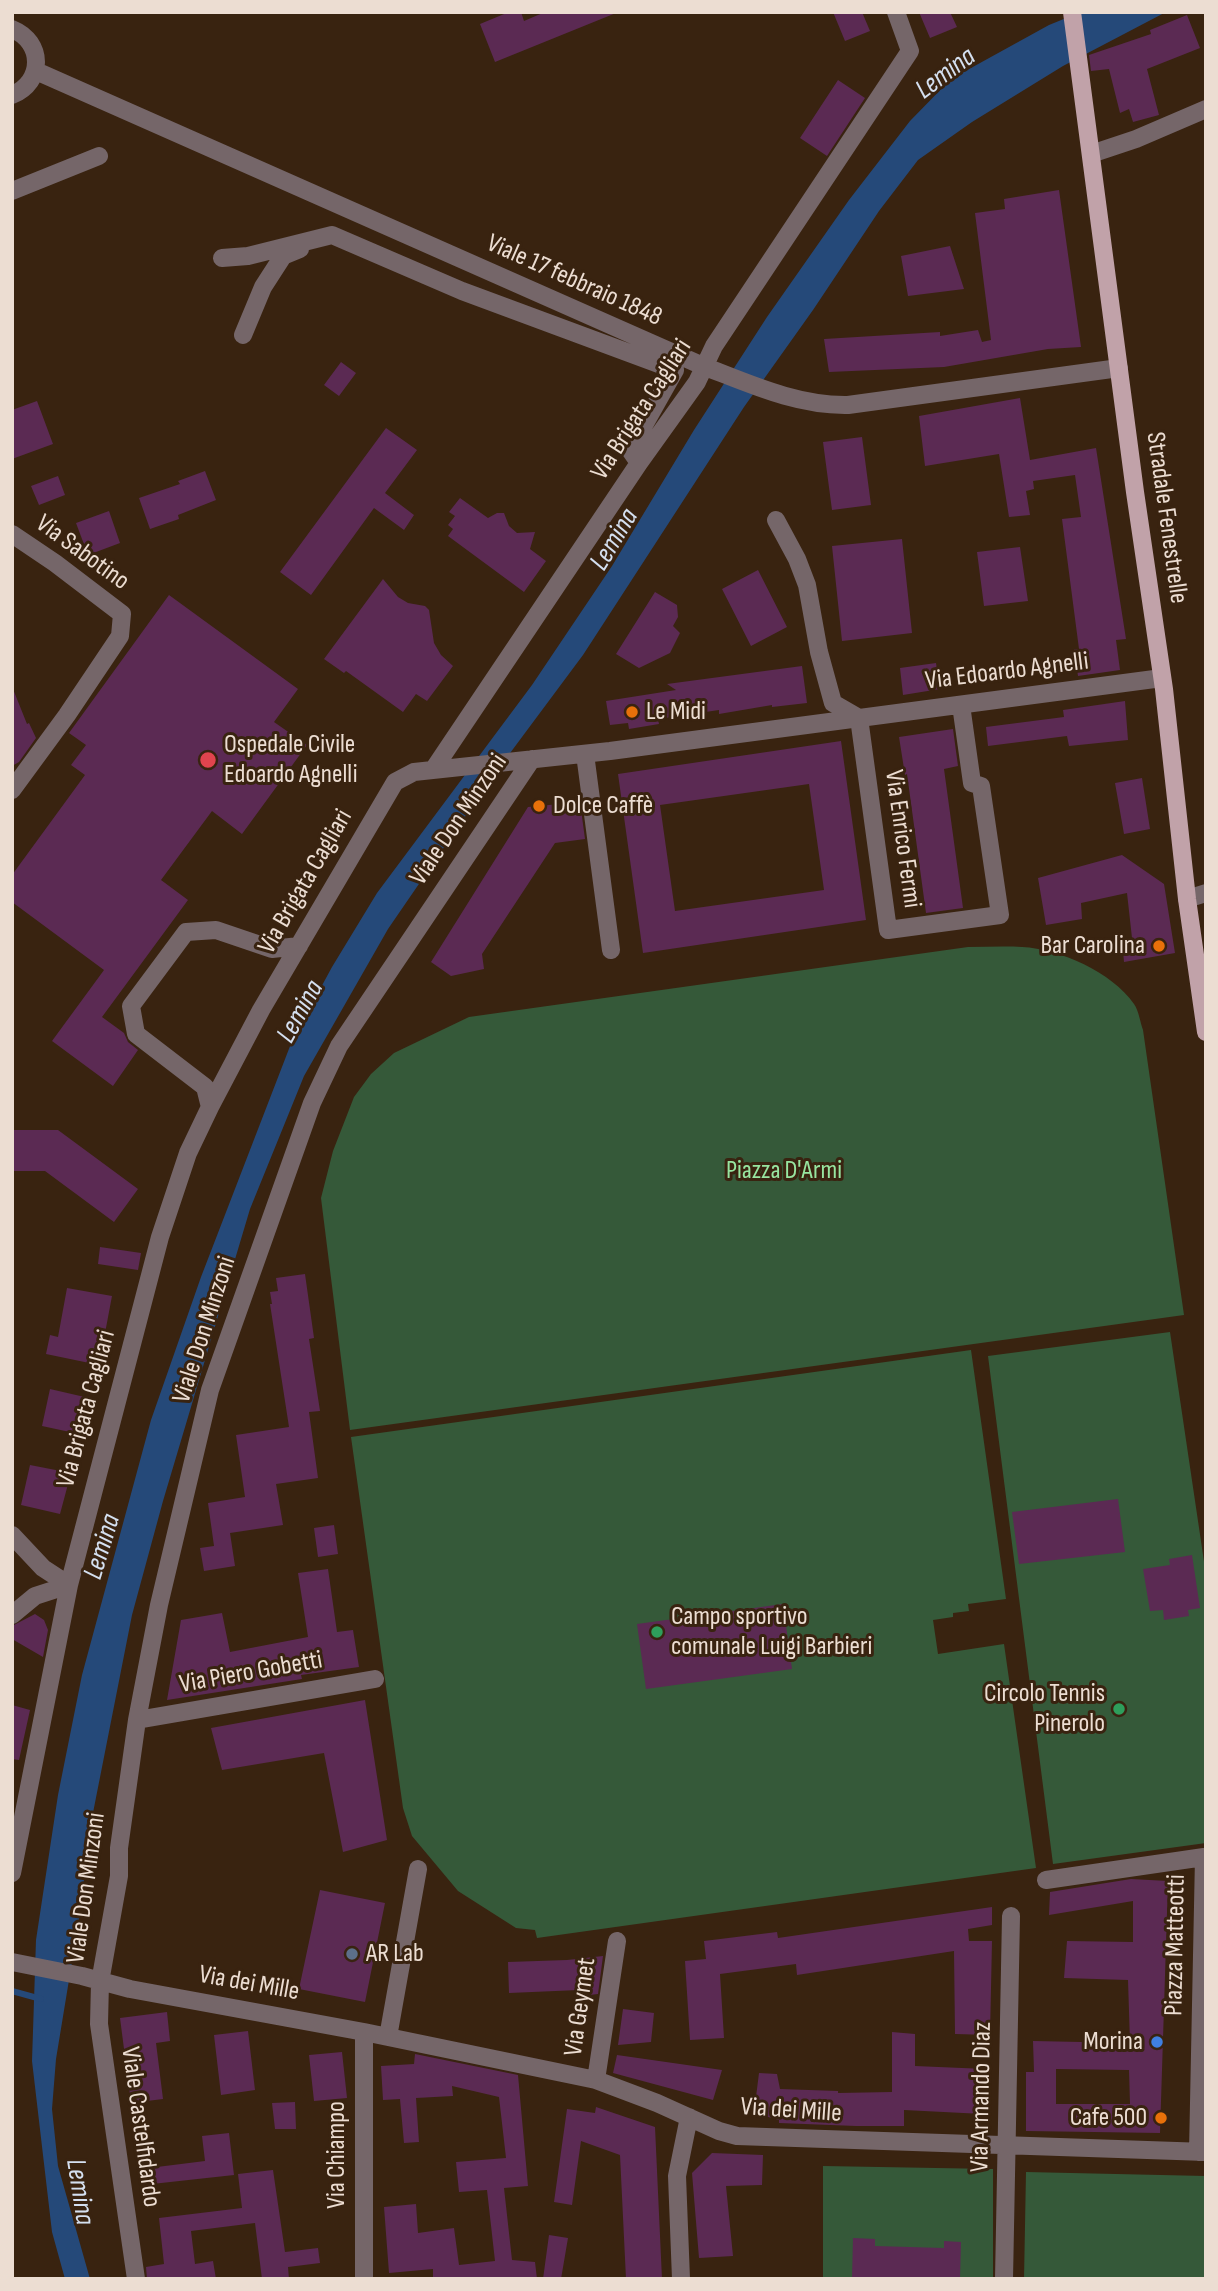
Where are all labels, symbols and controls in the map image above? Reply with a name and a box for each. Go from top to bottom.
water label: Lemina [909,41,983,107]
street label: Viale 17 febbraio 1848 [481,228,667,334]
street label: Via Brigata Cagliari [585,334,699,486]
street label: Stradale Fenestrelle [1139,430,1193,606]
water label: Lemina [583,503,647,577]
street label: Via Sabotino [29,509,135,597]
street label: Via Edoardo Agnelli [924,647,1090,697]
place label: Le Midi [646,696,706,728]
marker: Le Midi [624,704,640,720]
place label: Ospedale Civile Edoardo Agnelli [224,729,357,790]
street label: Viale Don Minzoni [404,748,514,892]
marker: Ospedale Civile Edoardo Agnelli [198,750,218,770]
street label: Via Enrico Fermi [877,768,927,910]
place label: Dolce Caffè [553,790,653,822]
marker: Dolce Caffè [531,798,547,814]
street label: Via Brigata Cagliari [252,804,360,960]
place label: Bar Carolina [1040,930,1145,962]
marker: Bar Carolina [1151,938,1167,954]
water label: Lemina [270,975,332,1049]
park label: Piazza D'Armi [726,1155,842,1187]
street label: Viale Don Minzoni [167,1253,243,1407]
street label: Via Brigata Cagliari [51,1327,123,1491]
water label: Lemina [77,1510,129,1584]
place label: Campo sportivo comunale Luigi Barbieri [671,1601,872,1662]
marker: Campo sportivo comunale Luigi Barbieri [649,1624,665,1640]
street label: Via Piero Gobetti [177,1645,325,1701]
place label: Circolo Tennis Pinerolo [984,1678,1105,1740]
marker: Circolo Tennis Pinerolo [1111,1701,1127,1717]
street label: Viale Don Minzoni [61,1811,113,1965]
street label: Piazza Matteotti [1159,1874,1193,2016]
place label: AR Lab [366,1938,424,1970]
marker: AR Lab [344,1946,360,1962]
street label: Via Geymet [559,1956,603,2058]
street label: Via dei Mille [196,1960,302,2008]
street label: Via Armando Diaz [965,2022,999,2172]
place label: Morina [1083,2026,1143,2058]
marker: Morina [1149,2034,1165,2050]
street label: Viale Castelfidardo [113,2045,167,2209]
street label: Via dei Mille [739,2092,843,2130]
street label: Via Chiampo [321,2101,353,2209]
place label: Cafe 500 [1070,2102,1147,2134]
marker: Cafe 500 [1153,2110,1169,2126]
water label: Lemina [57,2157,101,2227]

